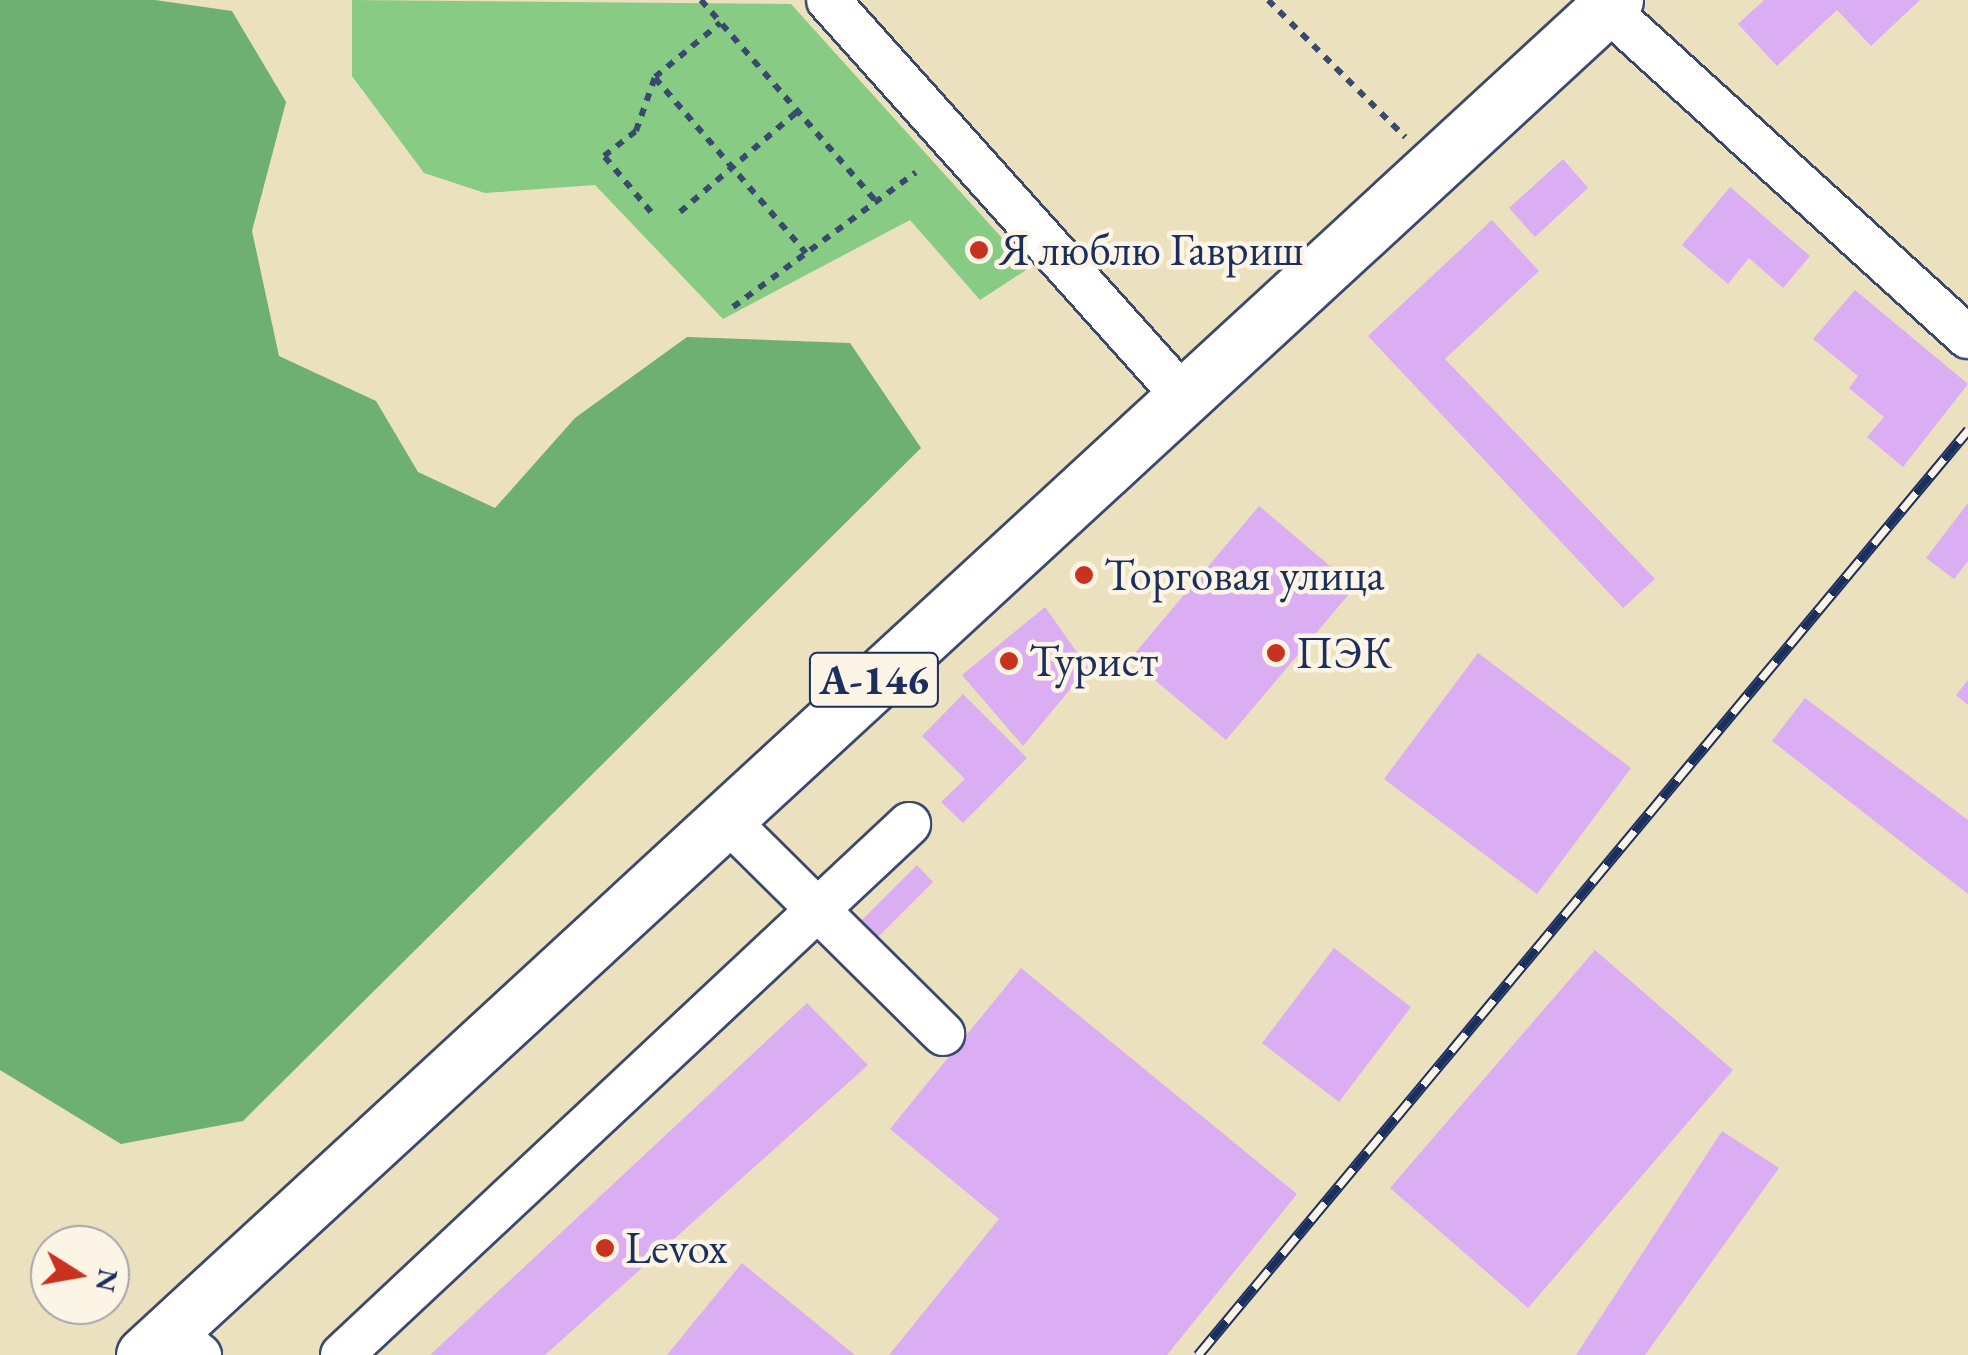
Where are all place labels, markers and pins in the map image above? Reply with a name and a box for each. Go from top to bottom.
place label: Я люблю Гавриш [999,223,1304,277]
marker: Я люблю Гавриш [968,239,990,261]
place label: Торговая улица [1104,548,1384,602]
marker: Торговая улица [1073,564,1095,586]
place label: ПЭК [1296,626,1392,680]
place label: Турист [1029,634,1158,688]
marker: ПЭК [1265,642,1287,664]
marker: Турист [998,650,1020,672]
place label: Levox [625,1221,727,1275]
marker: Levox [594,1237,616,1259]

